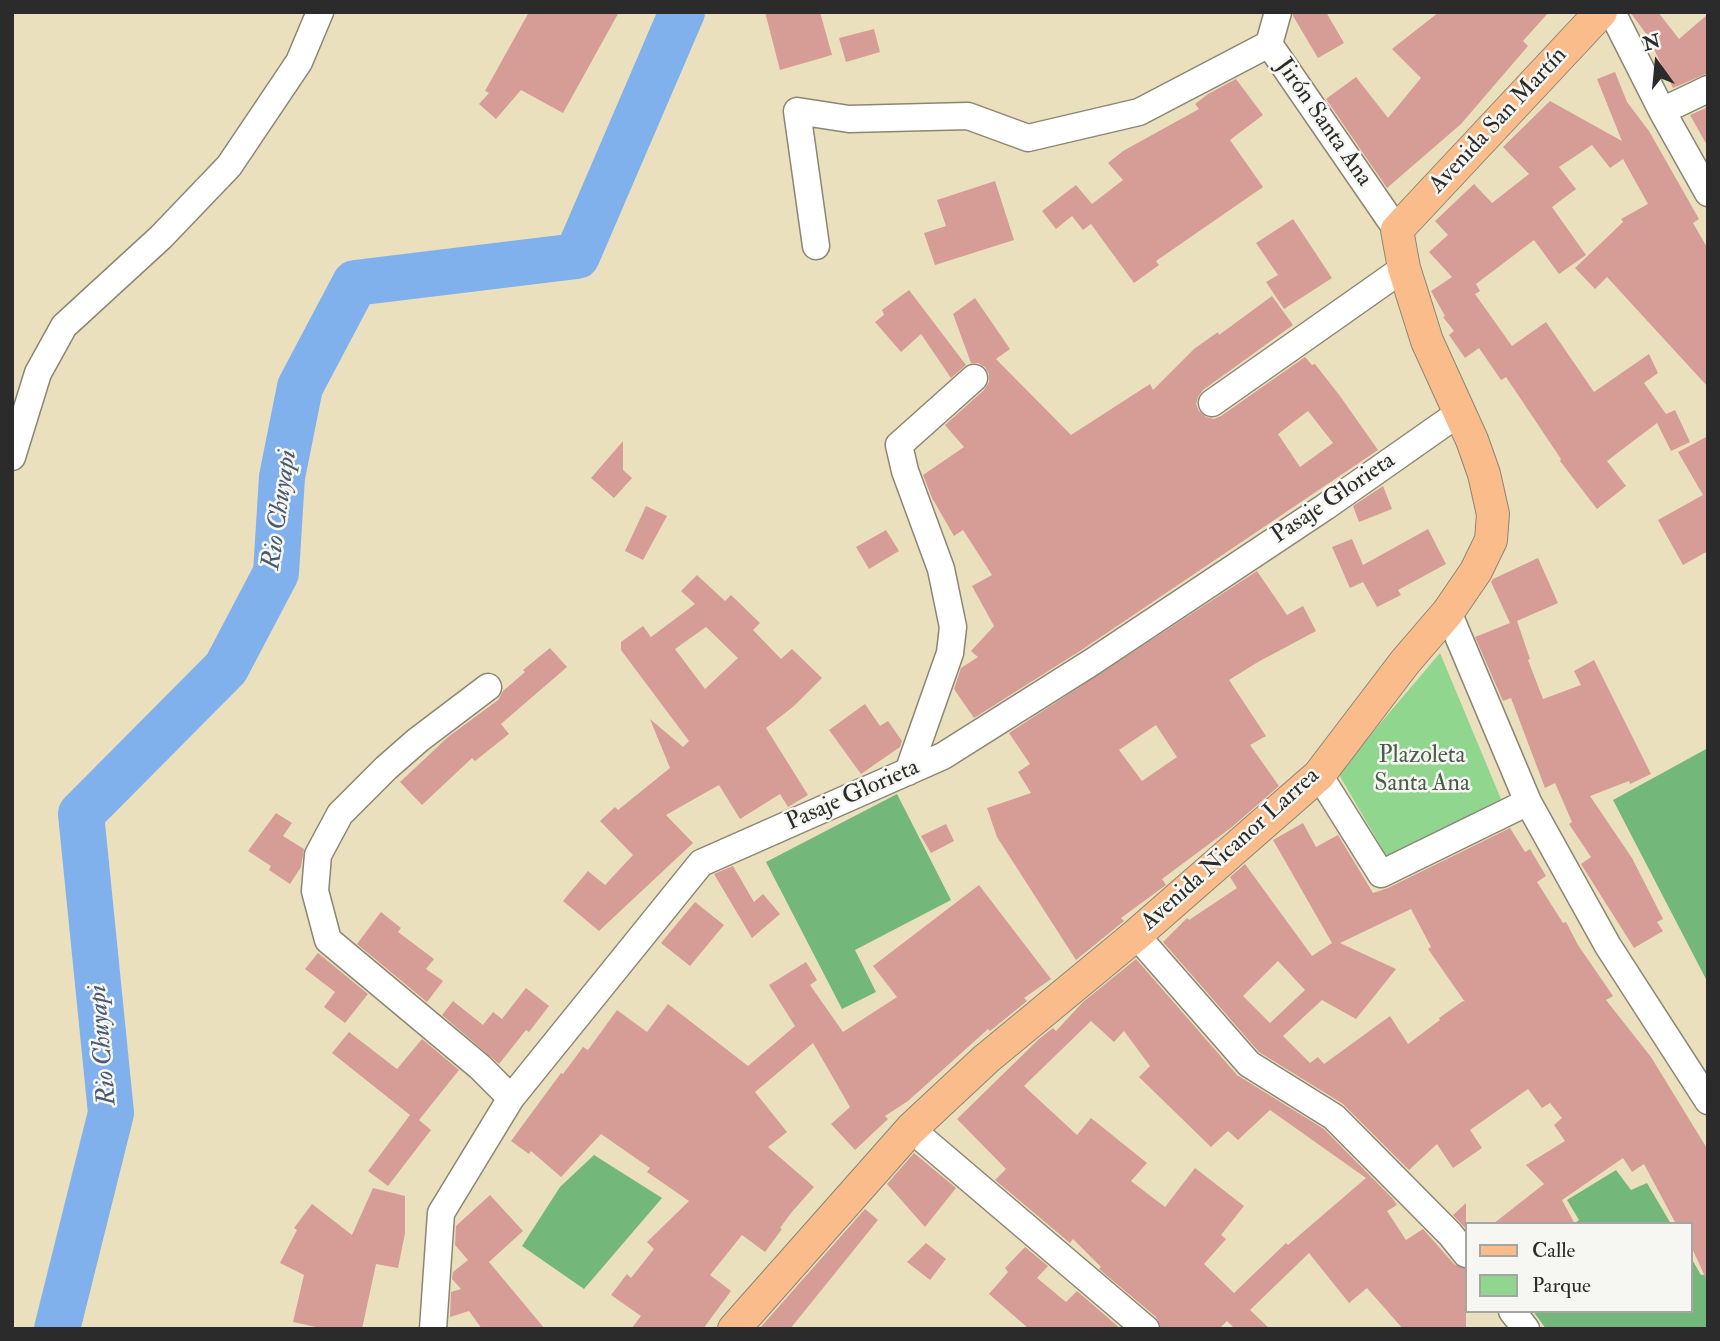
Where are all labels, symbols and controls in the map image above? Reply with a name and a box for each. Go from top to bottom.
north arrow [1622,28,1692,98]
text: N [1640,29,1663,57]
street label: Avenida San Martín [1424,42,1574,200]
street label: Jirón Santa Ana [1268,54,1378,192]
street label: Pasaje Glorieta [1267,447,1401,551]
water label: Rio Chuyapi [257,448,305,572]
park label: Plazoleta Santa Ana [1374,743,1470,799]
street label: Pasaje Glorieta [782,754,924,838]
street label: Avenida Nicanor Larrea [1136,762,1326,938]
water label: Rio Chuyapi [83,983,125,1107]
legend [1464,1222,1692,1313]
text: Calle [1532,1237,1575,1264]
text: Parque [1532,1272,1591,1299]

